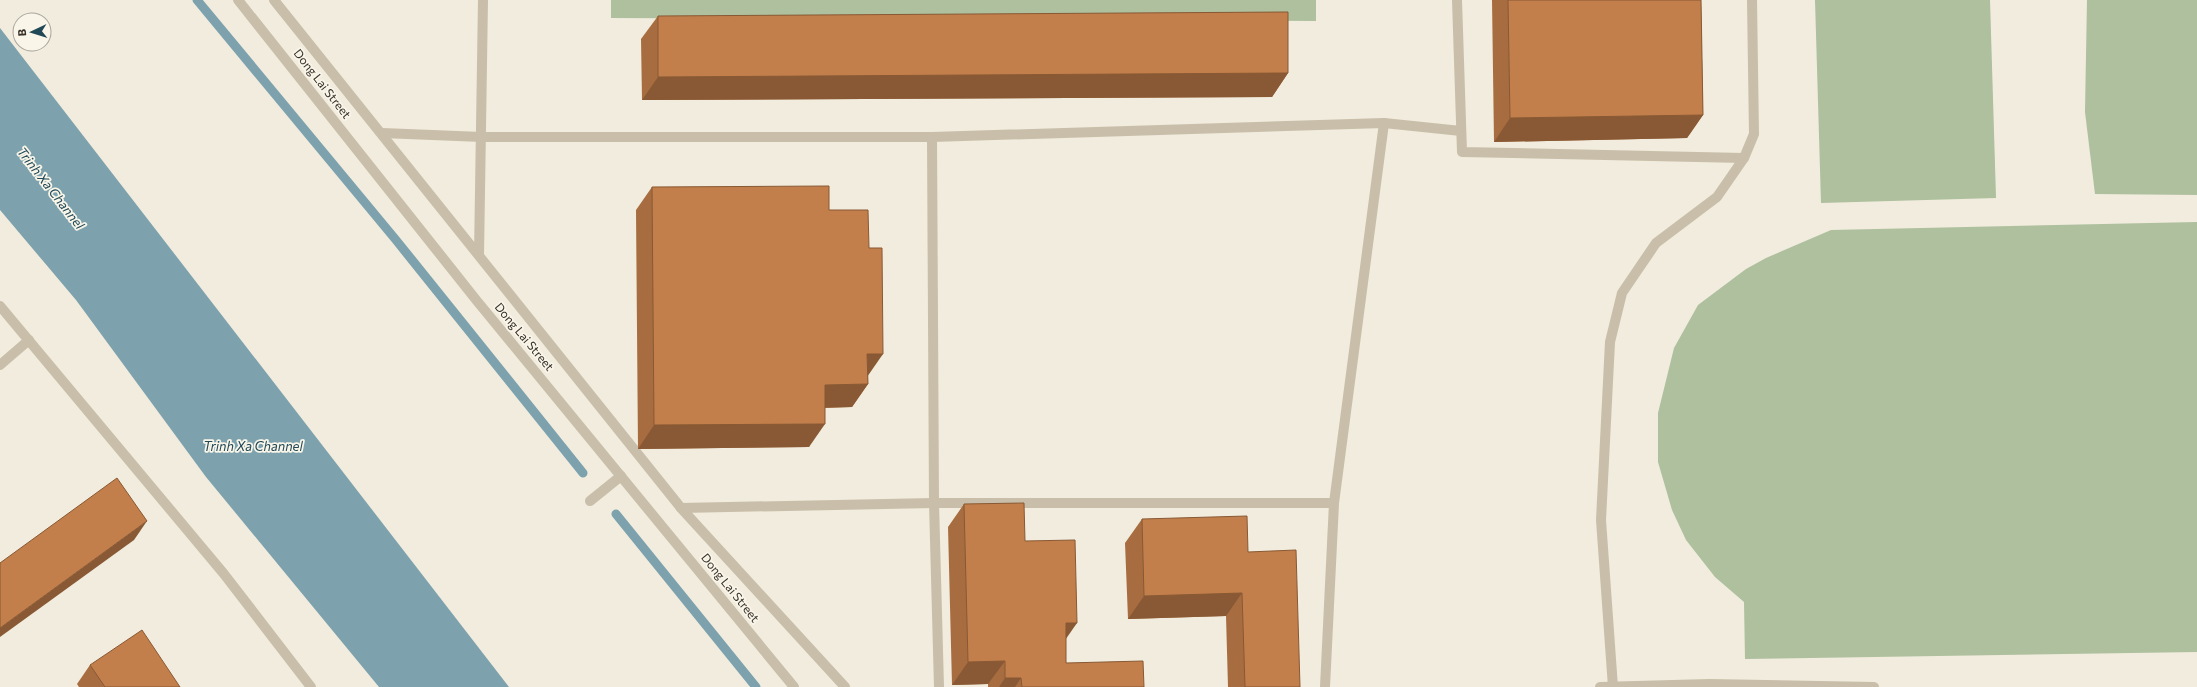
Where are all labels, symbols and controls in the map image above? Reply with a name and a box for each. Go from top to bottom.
north arrow [12,12,52,52]
text: B [15,29,28,37]
street label: Dong Lai Street [291,46,354,121]
water label: Trinh Xa Channel [14,144,88,233]
street label: Dong Lai Street [492,300,557,373]
water label: Trinh Xa Channel [203,438,303,454]
street label: Dong Lai Street [699,550,763,625]

